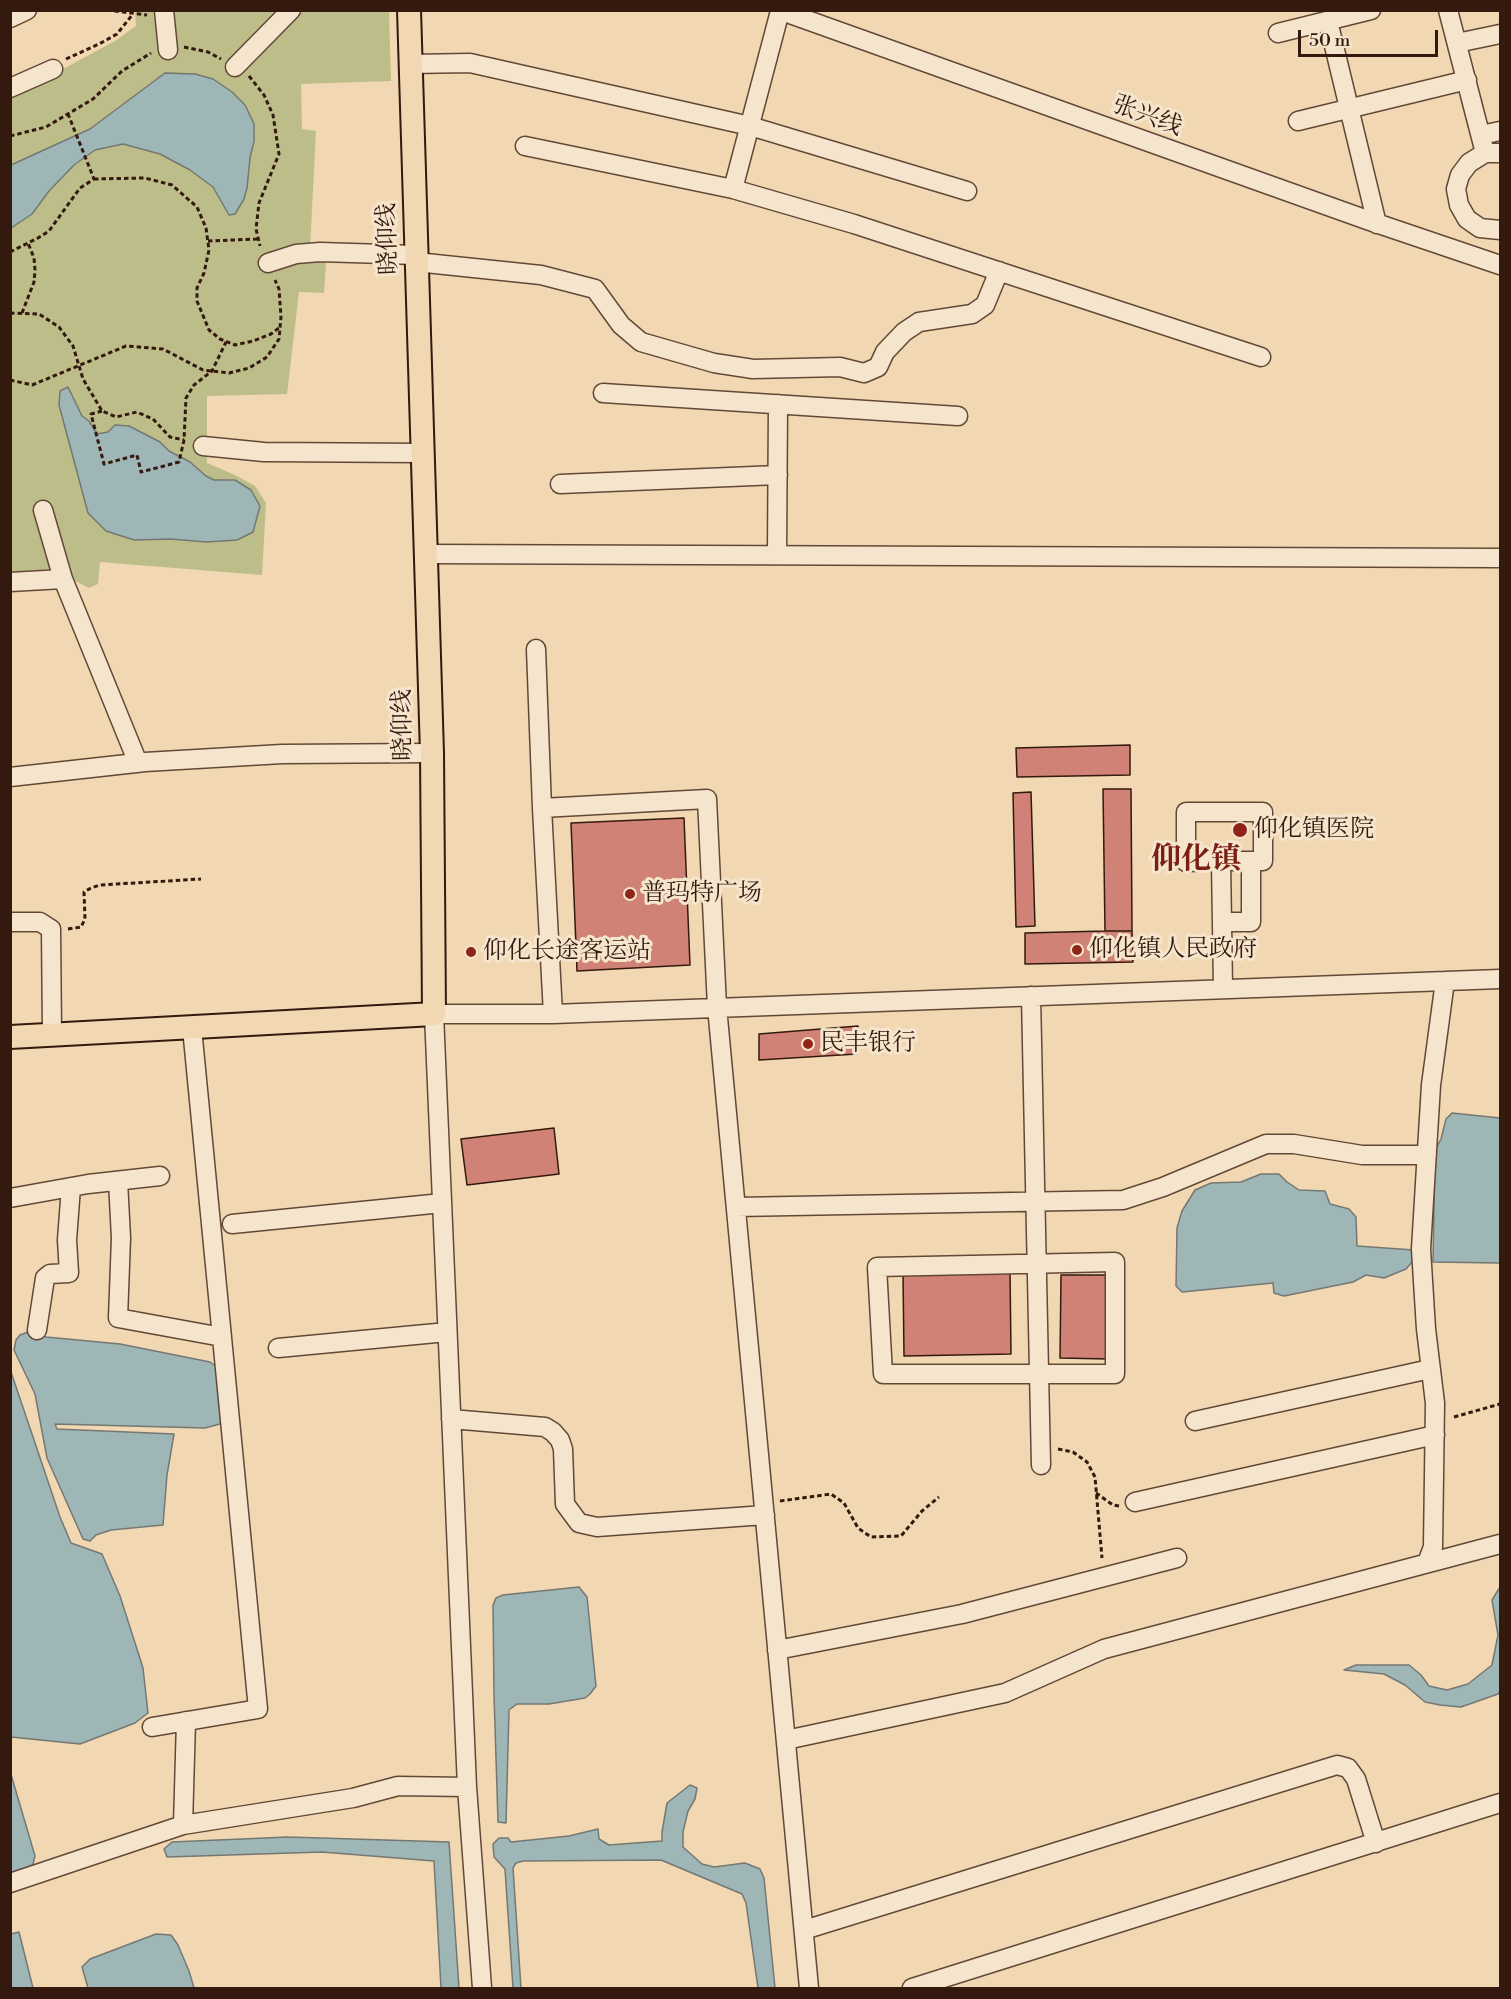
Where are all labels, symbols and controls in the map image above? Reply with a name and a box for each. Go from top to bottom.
scale bar [1301,18,1440,56]
text: 50 m [1309,29,1350,52]
street label: 张兴线 [1108,91,1186,143]
street label: 晓仰线 [373,203,405,275]
street label: 晓仰线 [389,689,419,761]
place label: 仰化镇医院 [1254,816,1374,844]
marker: 仰化镇医院 [1231,821,1249,839]
district label: 仰化镇 [1151,843,1241,879]
place label: 普玛特广场 [642,880,762,908]
marker: 普玛特广场 [623,887,637,901]
place label: 仰化镇人民政府 [1089,936,1257,964]
place label: 仰化长途客运站 [483,938,651,966]
marker: 仰化镇人民政府 [1070,943,1084,957]
marker: 仰化长途客运站 [464,945,478,959]
place label: 民丰银行 [820,1030,916,1058]
marker: 民丰银行 [801,1037,815,1051]

